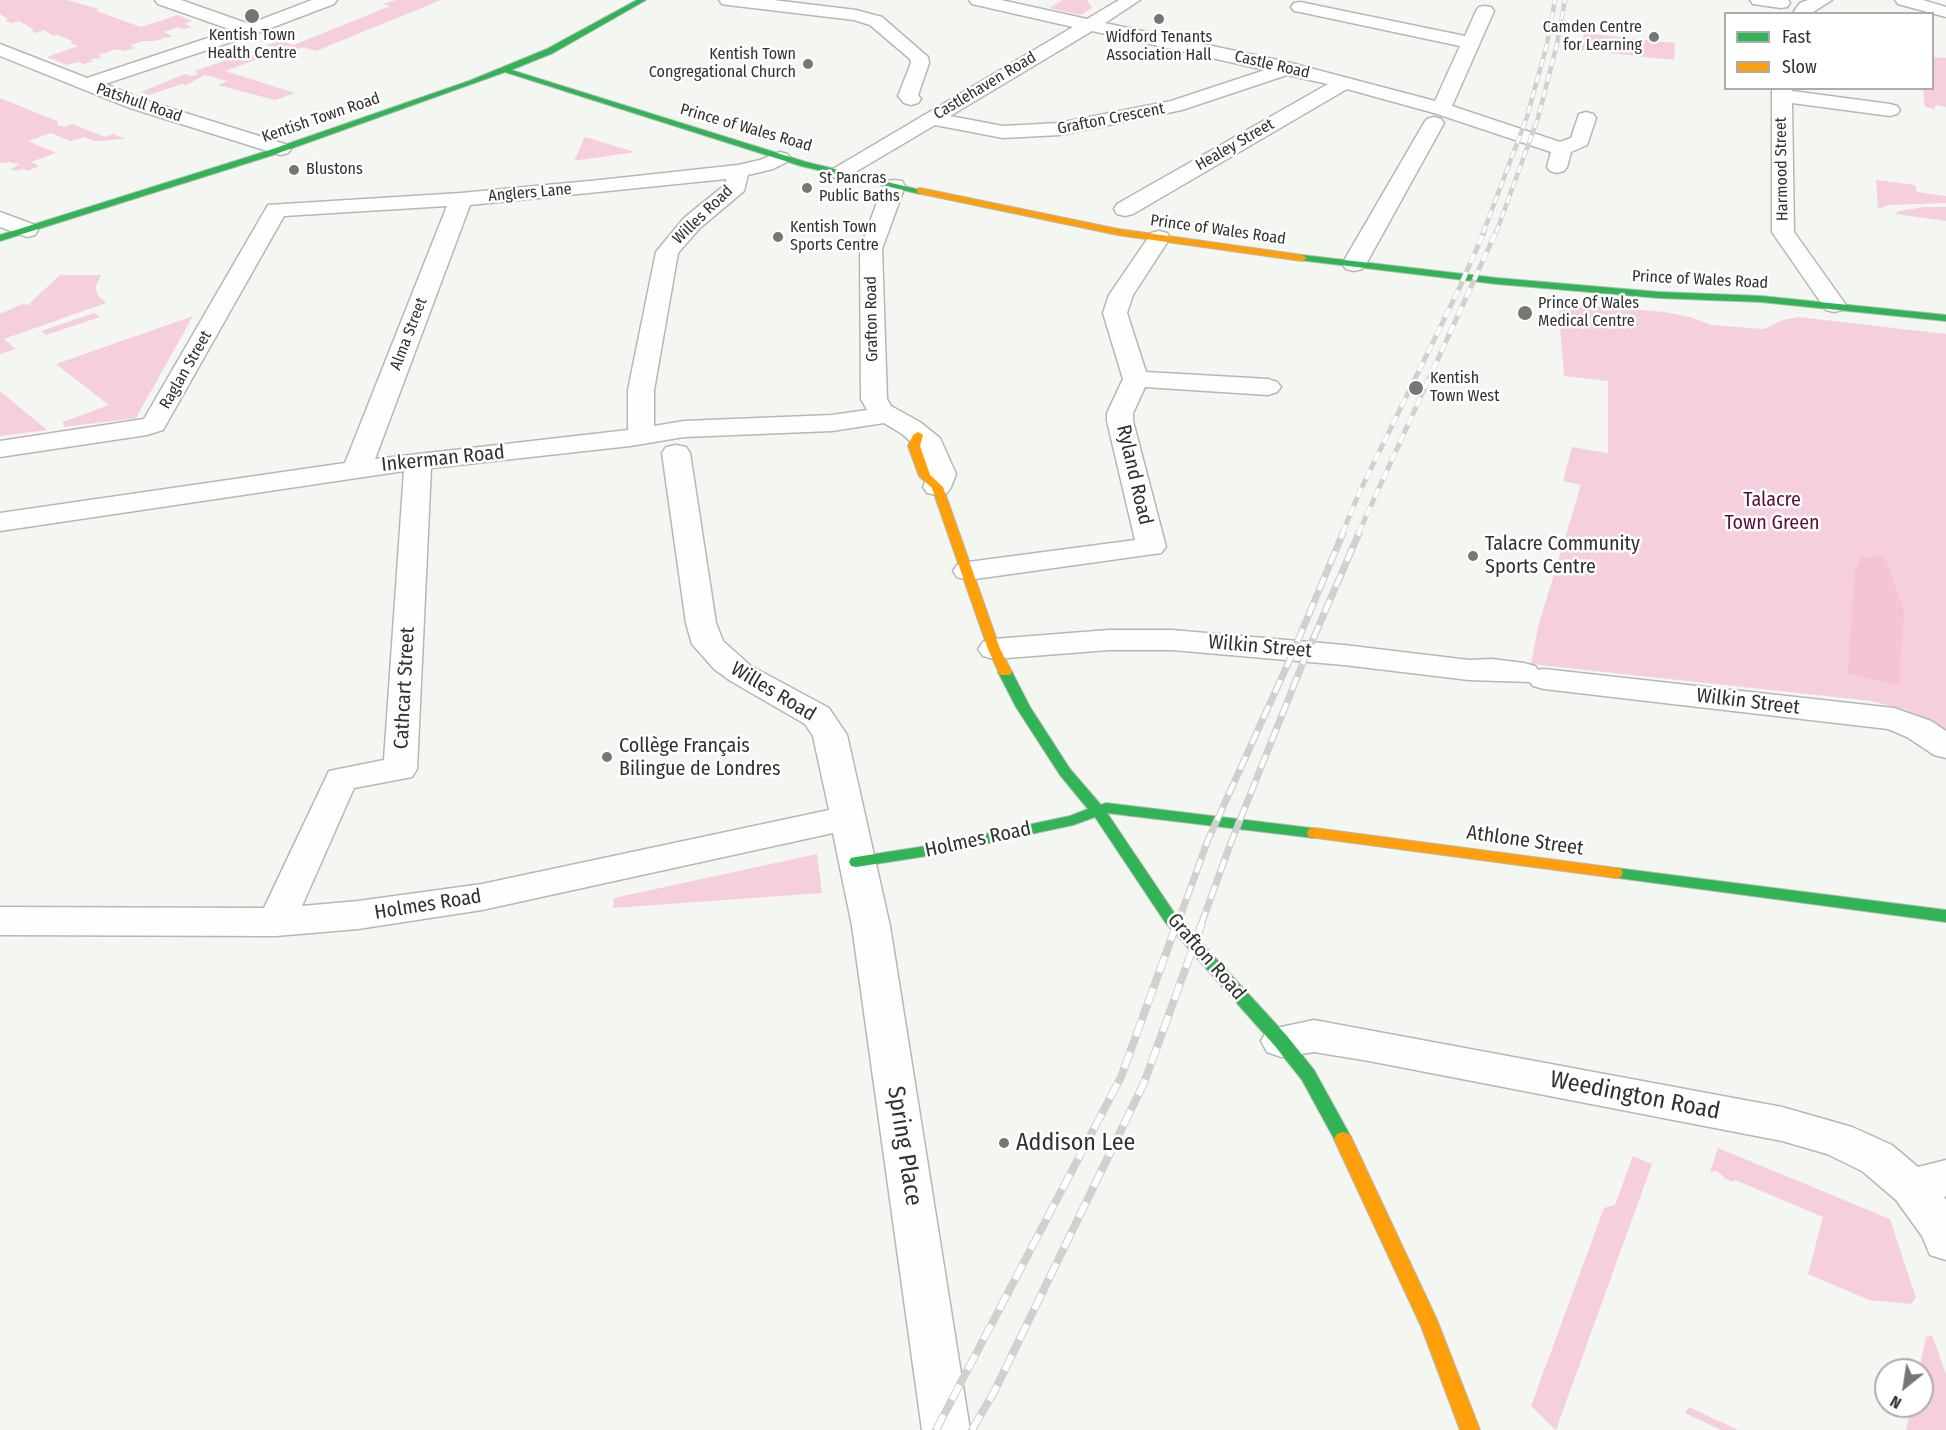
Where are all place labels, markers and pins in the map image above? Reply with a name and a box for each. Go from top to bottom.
marker: Kentish Town Health Centre [243,7,261,25]
marker: Widford Tenants Association Hall [1152,12,1166,26]
place label: Camden Centre for Learning [1543,18,1642,56]
place label: Kentish Town Health Centre [207,26,297,64]
place label: Widford Tenants Association Hall [1106,28,1212,66]
marker: Camden Centre for Learning [1647,30,1661,44]
place label: Kentish Town Congregational Church [649,45,796,83]
marker: Kentish Town Congregational Church [801,57,815,71]
place label: Blustons [306,160,363,180]
marker: Blustons [287,163,301,177]
place label: St Pancras Public Baths [819,169,900,207]
marker: St Pancras Public Baths [800,181,814,195]
place label: Kentish Town Sports Centre [790,218,879,256]
marker: Kentish Town Sports Centre [771,230,785,244]
place label: Prince Of Wales Medical Centre [1538,294,1639,332]
marker: Prince Of Wales Medical Centre [1516,304,1534,322]
place label: Kentish Town West [1430,369,1499,407]
marker: Kentish Town West [1407,379,1425,397]
place label: Talacre Community Sports Centre [1485,532,1640,579]
marker: Talacre Community Sports Centre [1466,549,1480,563]
place label: Collège Français Bilingue de Londres [619,734,780,781]
marker: Collège Français Bilingue de Londres [600,750,614,764]
place label: Addison Lee [1016,1129,1135,1157]
marker: Addison Lee [997,1136,1011,1150]

